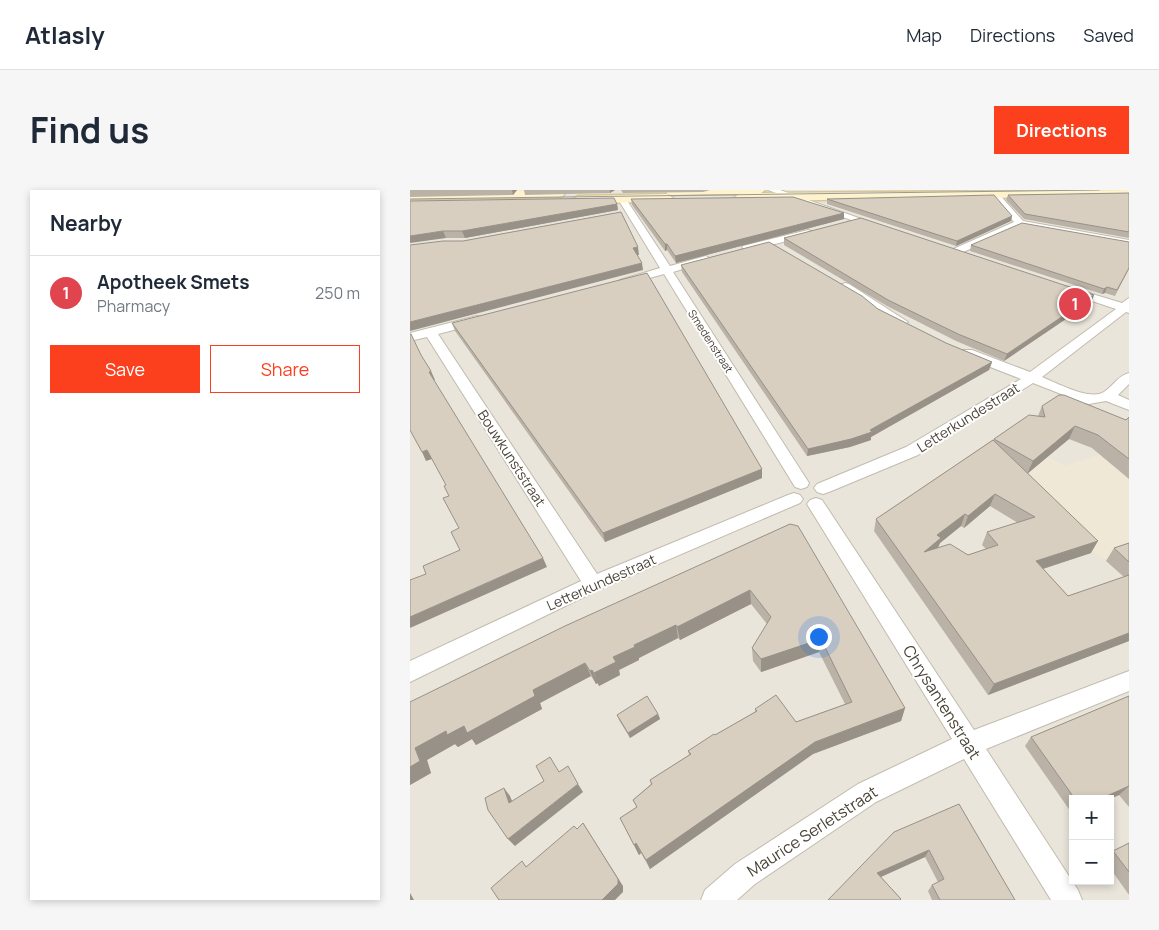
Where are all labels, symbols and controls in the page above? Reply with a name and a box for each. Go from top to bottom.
text: Atlasly [25,18,105,51]
text: Map [906,23,942,47]
text: Directions [970,23,1055,47]
text: Saved [1083,23,1134,47]
text: Find us [30,106,149,154]
button: Directions [994,106,1129,154]
text: Nearby [50,209,122,237]
text: Apotheek Smets [97,269,250,295]
text: 1 [62,282,70,304]
text: 250 m [315,282,360,304]
pin: 1 [1059,285,1091,323]
text: Pharmacy [97,295,170,317]
street label: Smedenstraat [685,307,737,375]
button: Save [50,345,200,393]
button: Share [210,345,360,393]
street label: Letterkundestraat [913,378,1023,456]
street label: Bouwkunststraat [474,406,551,510]
street label: Letterkundestraat [543,549,659,615]
your location [806,624,832,650]
street label: Chrysantenstraat [898,641,986,763]
street label: Maurice Serletstraat [743,781,881,881]
map controls [1069,795,1114,885]
button: + [1069,795,1114,840]
button: − [1069,840,1114,885]

